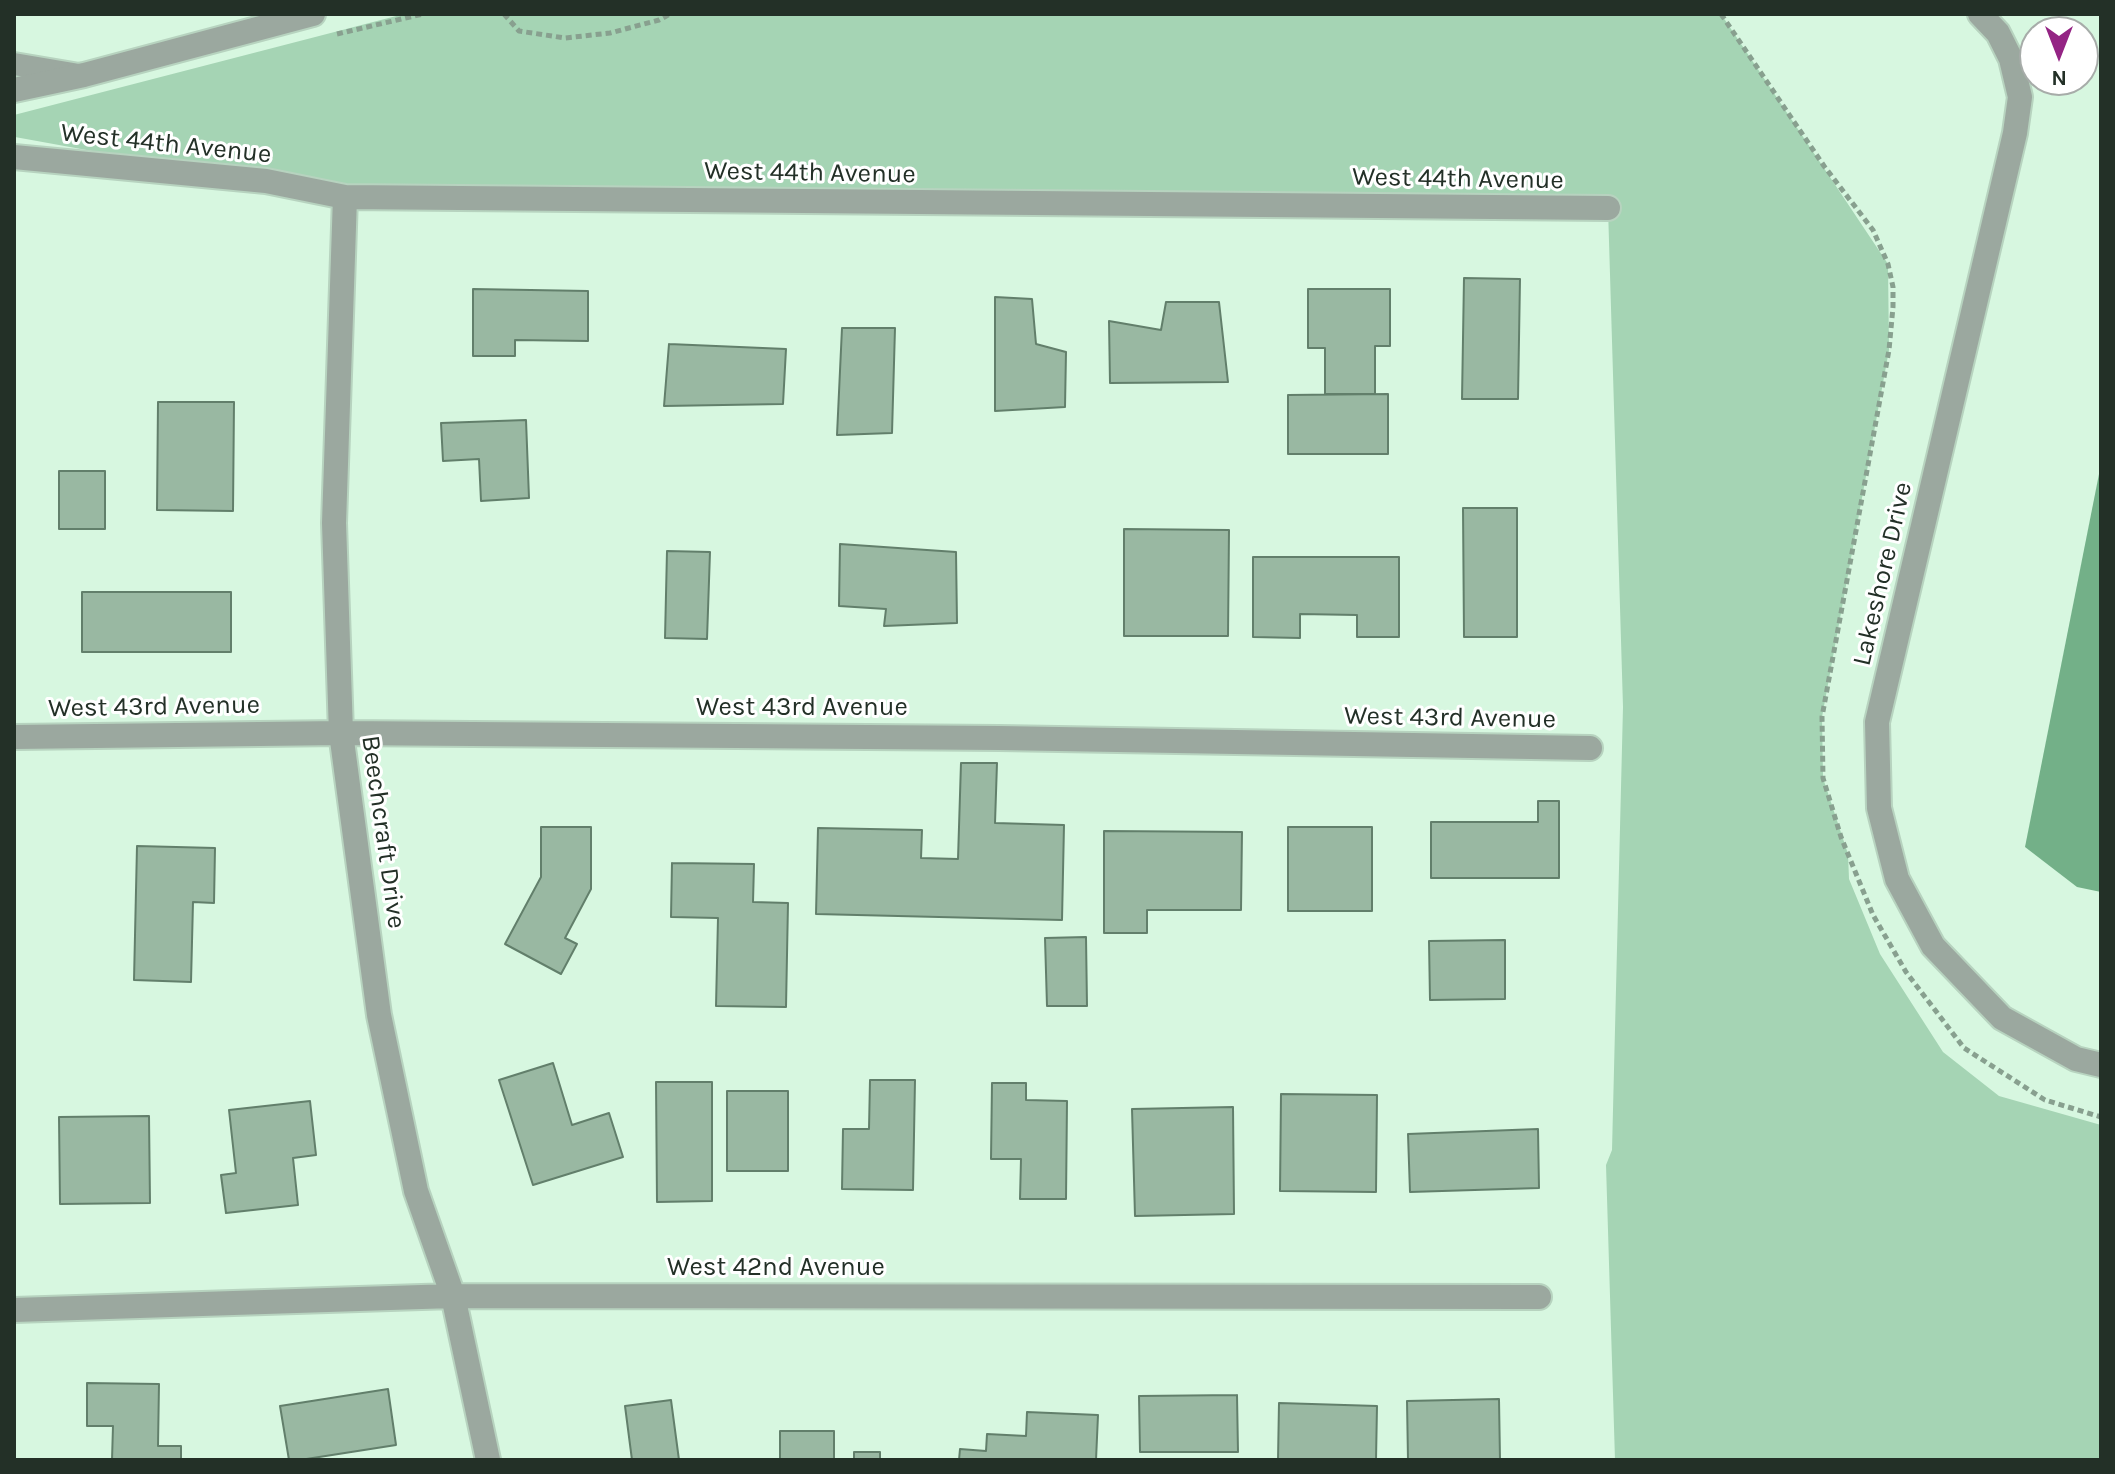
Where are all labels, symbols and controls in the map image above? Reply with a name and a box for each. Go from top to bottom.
north arrow [2019,16,2099,96]
text: N [2051,65,2067,91]
street label: West 44th Avenue [59,117,273,171]
street label: West 44th Avenue [704,156,916,190]
street label: West 44th Avenue [1352,162,1564,196]
street label: Lakeshore Drive [1847,479,1919,669]
street label: West 43rd Avenue [48,690,260,724]
street label: West 43rd Avenue [696,692,908,724]
street label: West 43rd Avenue [1344,701,1556,735]
street label: Beechcraft Drive [354,733,412,931]
street label: West 42nd Avenue [667,1252,885,1284]

